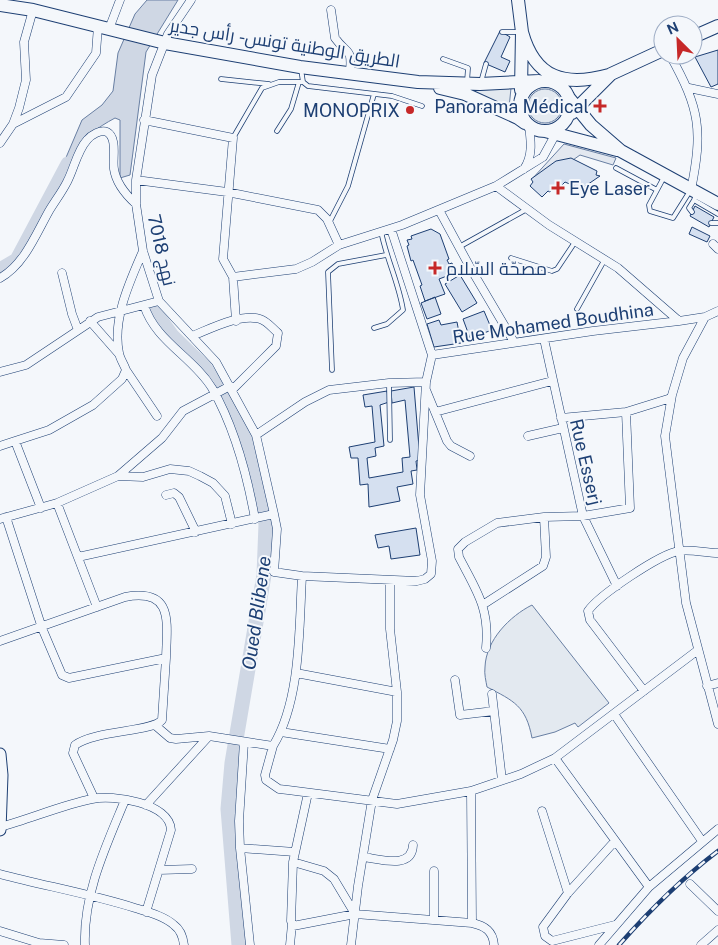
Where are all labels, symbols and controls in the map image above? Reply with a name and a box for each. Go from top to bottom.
street label: الطريق الوطنية تونس - رأس جدير [167,14,402,74]
north arrow [653,15,703,65]
text: N [664,19,681,38]
place label: Panorama Médical [434,96,589,117]
marker: Panorama Médical [593,99,607,113]
place label: MONOPRIX [303,100,400,121]
marker: MONOPRIX [404,104,416,116]
place label: Eye Laser [569,178,650,199]
marker: Eye Laser [551,181,565,195]
street label: نهج 7018 [142,212,180,288]
place label: مصحّة السّلام [446,258,547,281]
marker: مصحّة السّلام [428,261,442,275]
street label: Rue Mohamed Boudhina [451,298,655,348]
street label: Rue Esserj [566,417,606,507]
water label: Oued Blibene [237,555,275,671]

